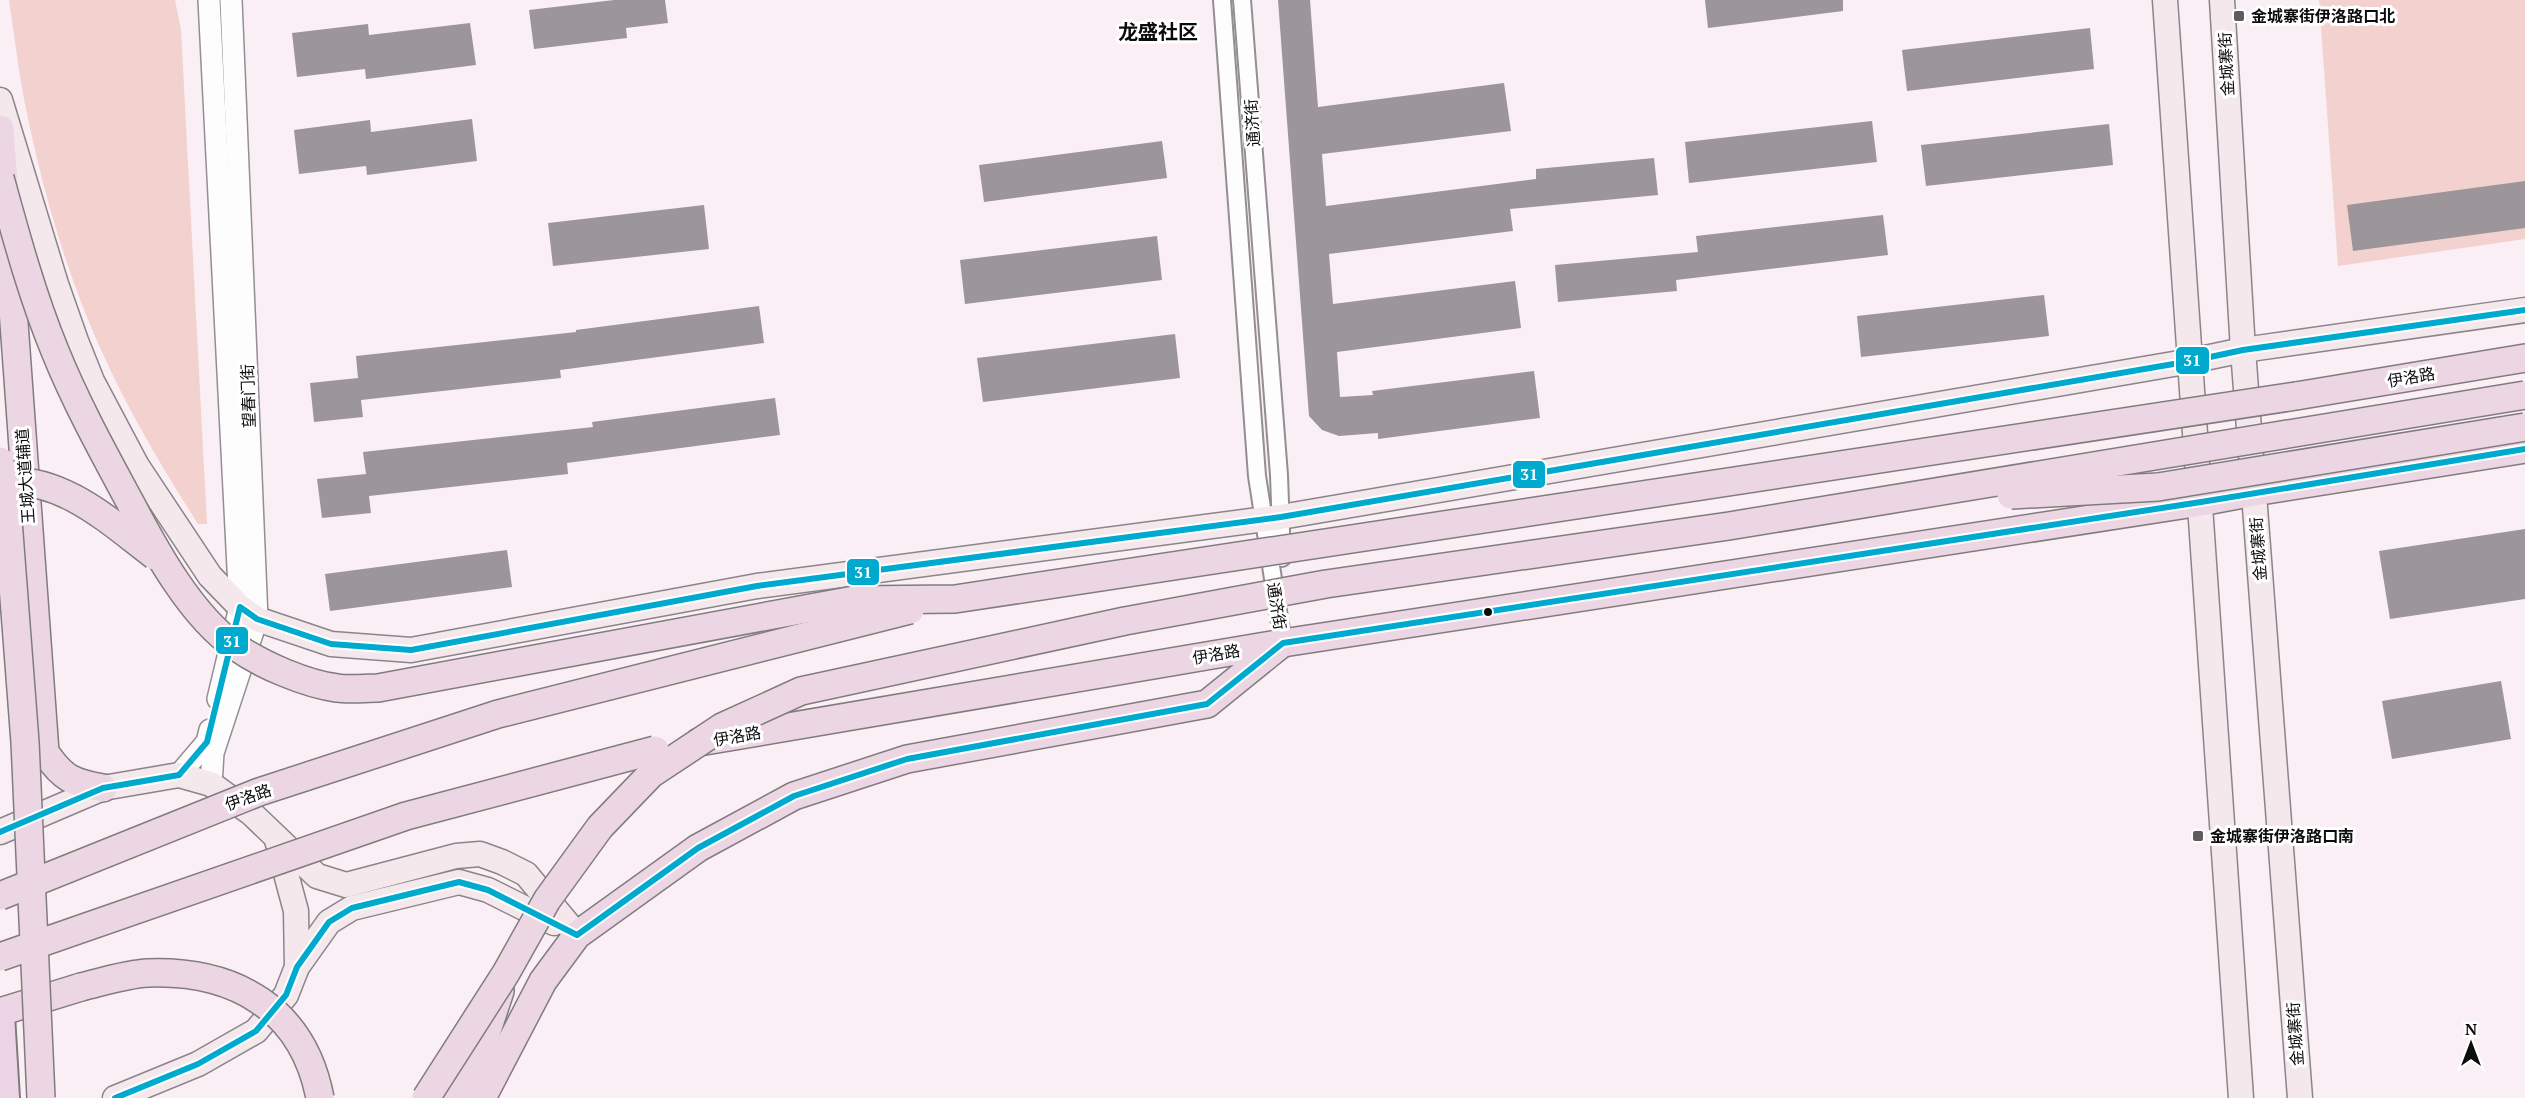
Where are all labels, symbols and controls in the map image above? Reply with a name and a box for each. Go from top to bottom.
place label: 金城寨街伊洛路口北 [2251,5,2395,27]
marker: 金城寨街伊洛路口北 [2232,9,2246,23]
district label: 龙盛社区 [1118,18,1198,45]
street label: 金城寨街 [2213,31,2239,97]
street label: 通济街 [1239,98,1265,148]
line badge: 31 [2175,346,2210,375]
text: 31 [2183,349,2201,371]
street label: 伊洛路 [2385,362,2437,392]
street label: 望春门街 [236,364,260,428]
street label: 王城大道辅道 [11,427,39,525]
line badge: 31 [1512,460,1546,489]
text: 31 [1520,463,1538,485]
street label: 金城寨街 [2245,516,2271,582]
line badge: 31 [846,558,880,586]
text: 31 [854,561,872,583]
street label: 通济街 [1262,581,1292,631]
unlabelled marker [1482,606,1494,618]
line badge: 31 [215,626,249,655]
text: 31 [223,630,241,652]
street label: 伊洛路 [1190,639,1242,669]
street label: 伊洛路 [711,721,763,751]
street label: 伊洛路 [222,778,274,816]
place label: 金城寨街伊洛路口南 [2210,825,2354,847]
marker: 金城寨街伊洛路口南 [2191,829,2205,843]
street label: 金城寨街 [2282,1001,2308,1067]
north arrow [2441,1014,2501,1074]
text: N [2465,1018,2477,1040]

